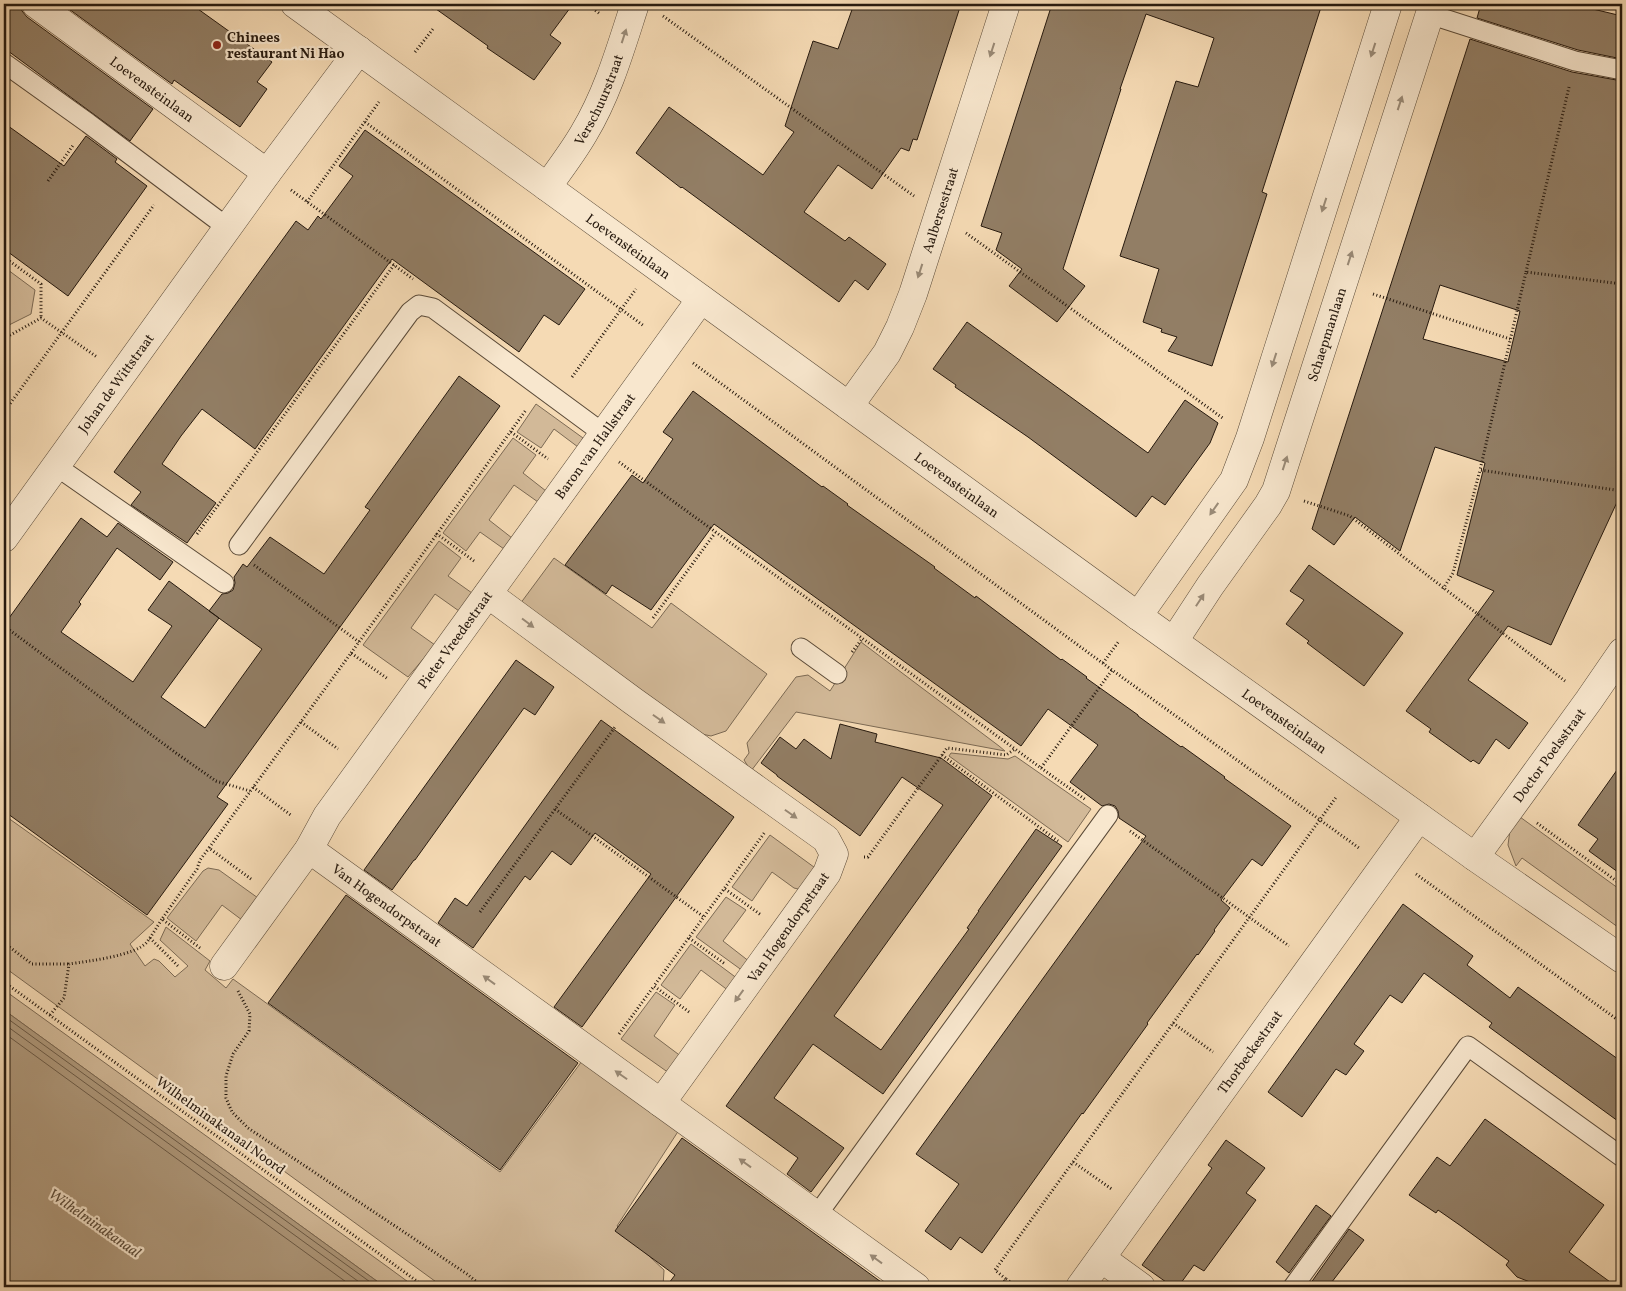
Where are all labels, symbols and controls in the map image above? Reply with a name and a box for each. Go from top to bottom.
one-way arrow [621,28,629,43]
place label: Chinees restaurant Ni Hao [227,29,344,64]
marker: Chinees restaurant Ni Hao [211,39,223,51]
one-way arrow [987,43,995,58]
one-way arrow [1369,43,1377,58]
street label: Verschuurstraat [571,52,629,150]
street label: Loevensteinlaan [105,53,198,128]
one-way arrow [1397,96,1405,111]
street label: Aalbersestraat [919,165,964,256]
one-way arrow [1319,198,1327,213]
street label: Loevensteinlaan [581,210,674,284]
one-way arrow [1347,250,1355,265]
one-way arrow [916,264,923,279]
street label: Schaepmanlaan [1304,285,1352,384]
street label: Johan de Wittstraat [75,330,159,437]
one-way arrow [1270,352,1278,367]
street label: Baron van Hallstraat [551,390,641,504]
street label: Loevensteinlaan [910,449,1002,523]
one-way arrow [1281,455,1289,470]
one-way arrow [1209,502,1219,516]
street label: Pieter Vreedestraat [414,588,498,693]
one-way arrow [1195,594,1205,607]
one-way arrow [521,618,535,628]
street label: Loevensteinlaan [1237,685,1330,759]
street label: Doctor Poelsstraat [1510,705,1591,807]
one-way arrow [652,714,666,724]
one-way arrow [784,809,798,819]
street label: Van Hogendorpstraat [327,860,445,953]
street label: Van Hogendorpstraat [744,869,835,987]
one-way arrow [483,974,496,985]
one-way arrow [734,989,744,1003]
street label: Thorbeckestraat [1214,1007,1288,1099]
one-way arrow [615,1069,628,1080]
street label: Wilhelminakanaal Noord [151,1073,289,1180]
one-way arrow [739,1158,752,1169]
water label: Wilhelminakanaal [44,1184,145,1264]
one-way arrow [870,1254,883,1264]

